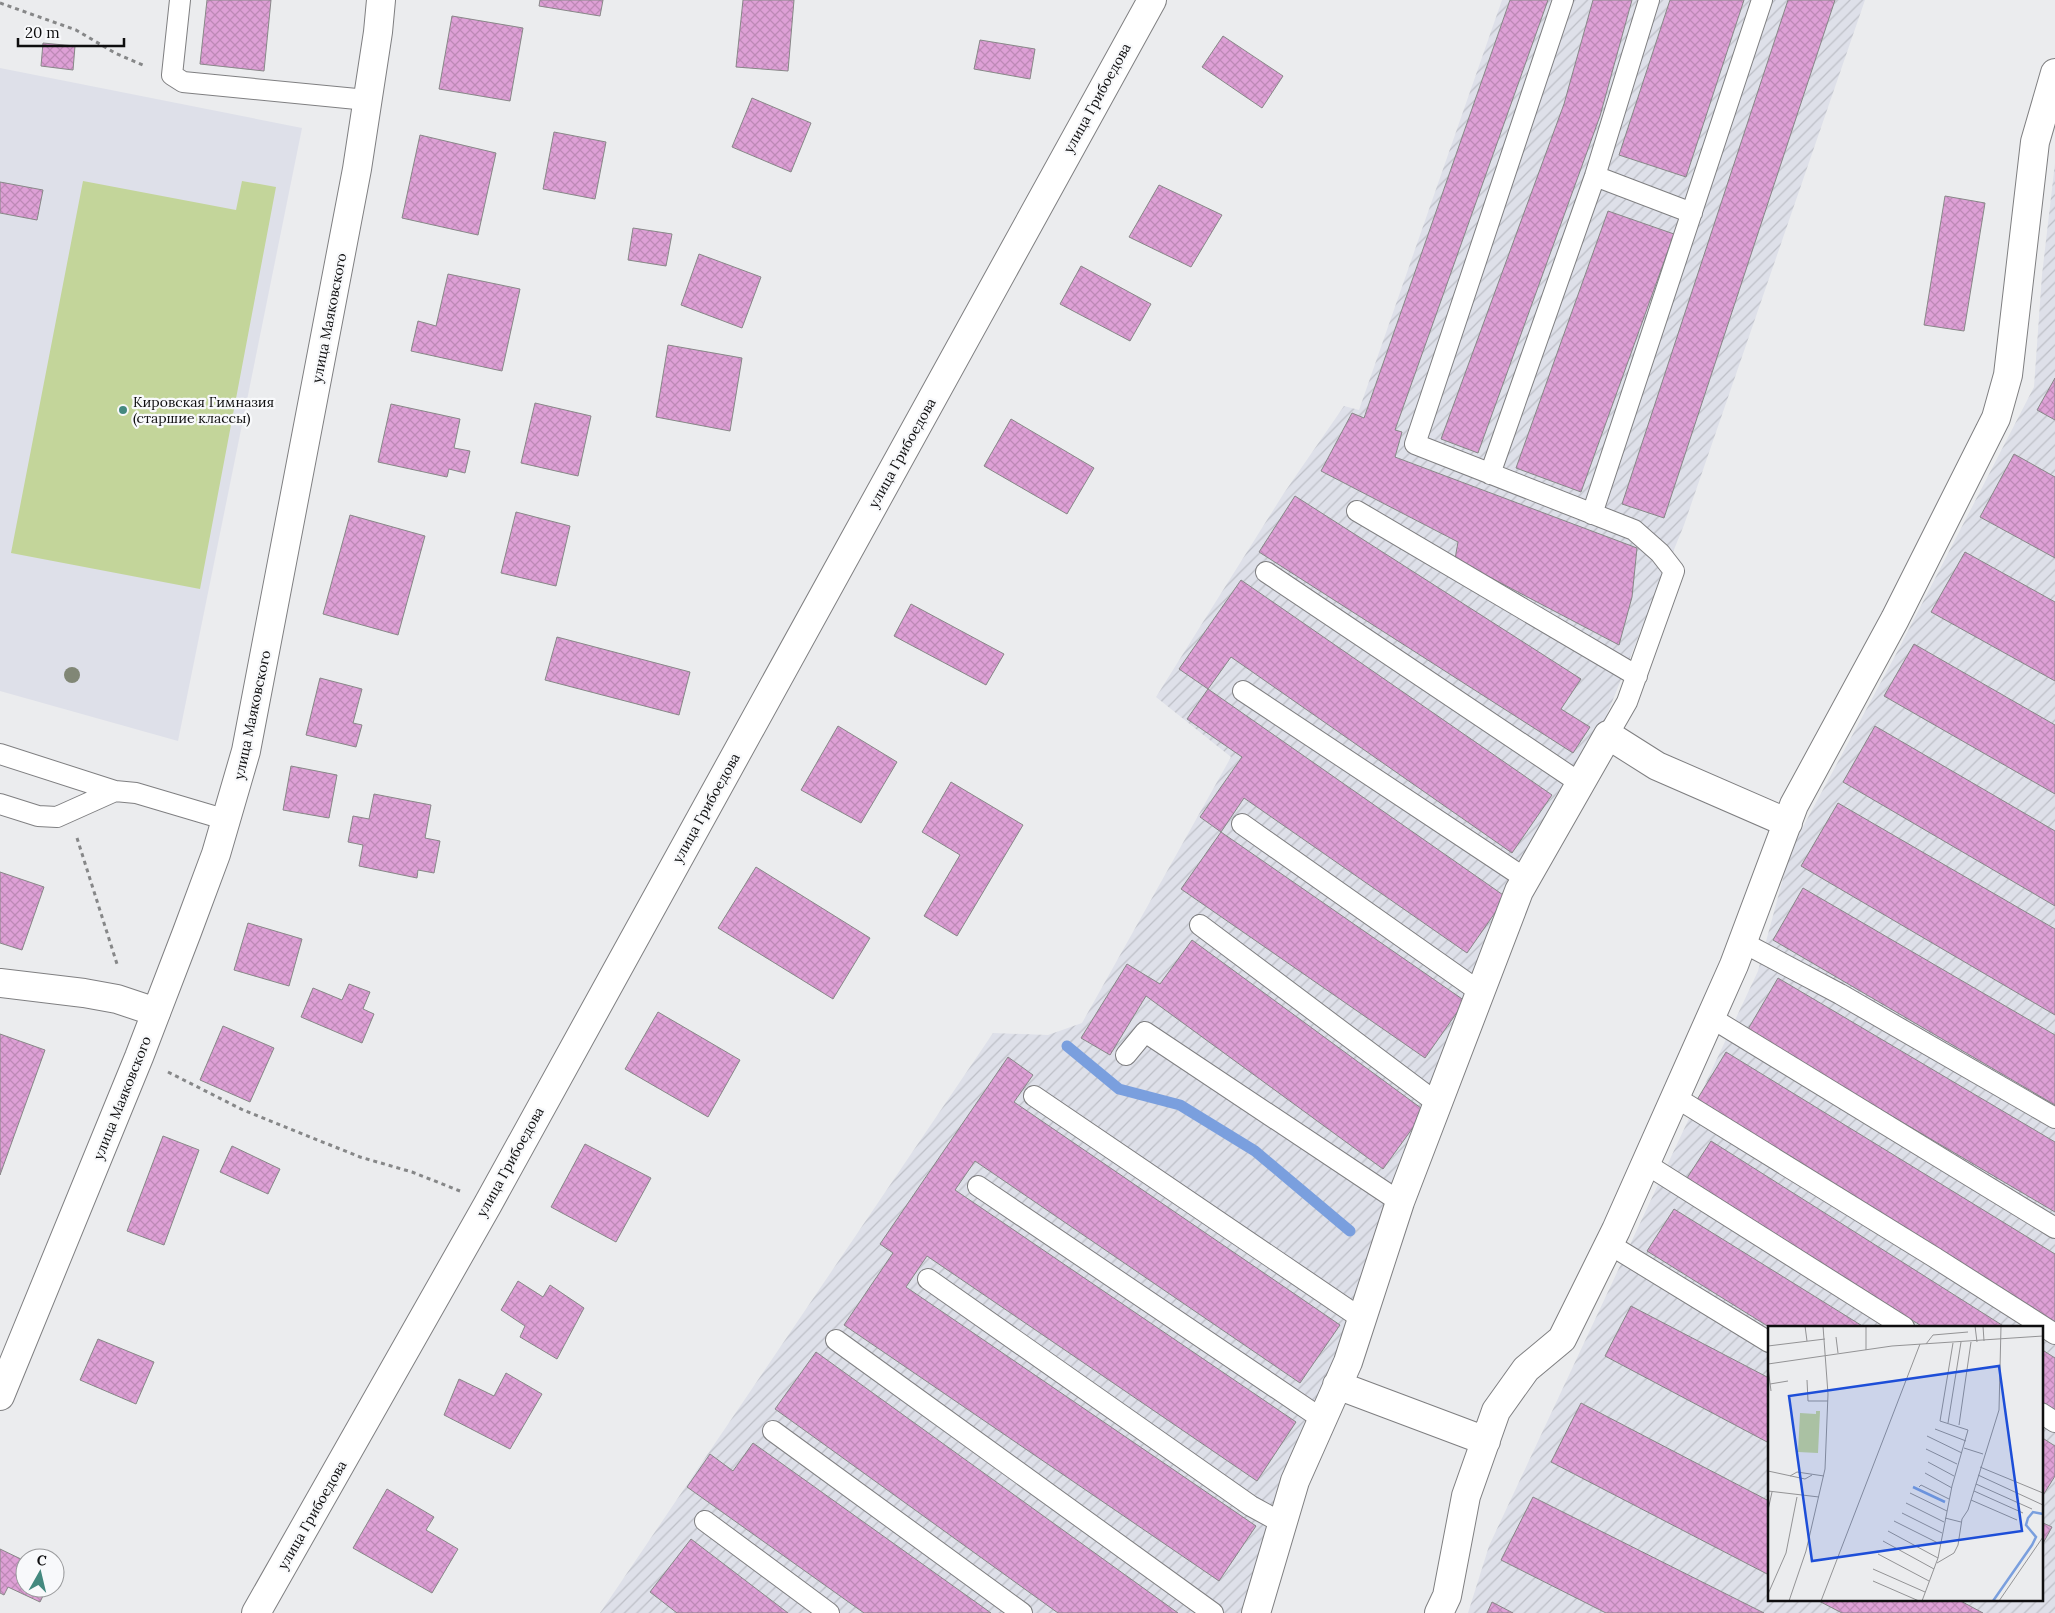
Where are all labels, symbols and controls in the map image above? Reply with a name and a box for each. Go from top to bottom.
scale bar [18,15,124,47]
text: 20 m [25,23,60,42]
street label: улица Грибоедова [1059,40,1135,156]
street label: улица Маяковского [308,252,350,384]
place label: Кировская Гимназия (старшие классы) [133,393,274,427]
street label: улица Грибоедова [864,395,940,511]
marker: Кировская Гимназия (старшие классы) [117,404,129,416]
street label: улица Маяковского [229,649,275,781]
street label: улица Грибоедова [668,750,744,866]
street label: улица Маяковского [89,1033,155,1163]
street label: улица Грибоедова [472,1104,548,1220]
inset map [1768,1326,2042,1600]
street label: улица Грибоедова [273,1457,351,1573]
north arrow [15,1548,65,1598]
text: С [36,1551,48,1570]

